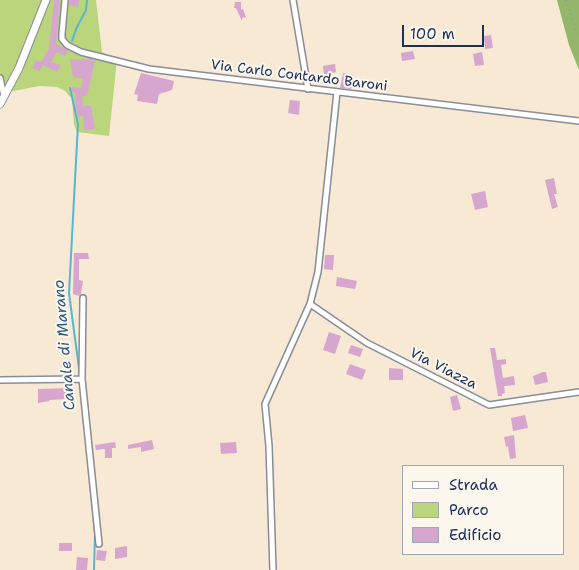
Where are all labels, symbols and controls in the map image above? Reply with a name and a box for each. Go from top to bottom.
scale bar [404,15,486,47]
text: 100 m [410,24,455,44]
street label: Via Carlo Contardo Baroni [210,57,388,95]
water label: Canale di Marano [50,279,80,411]
street label: Via Viazza [407,345,479,393]
legend [402,465,564,555]
text: Strada [449,475,498,495]
text: Parco [449,500,489,520]
text: Edificio [449,525,501,545]

